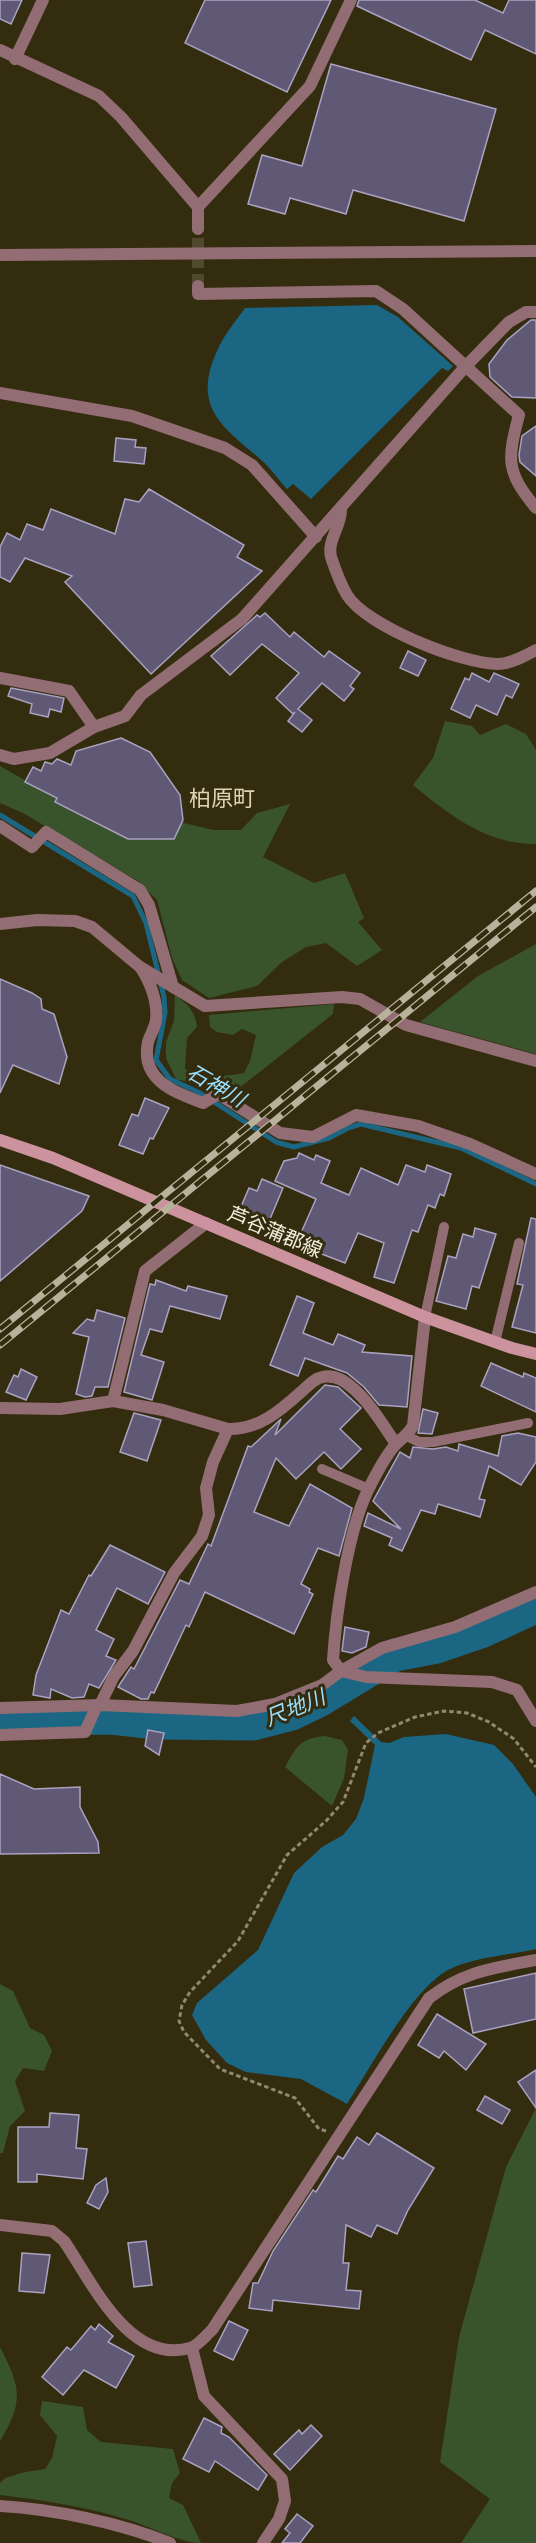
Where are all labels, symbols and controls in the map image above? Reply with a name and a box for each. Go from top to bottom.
district label: 柏原町 [189,785,255,812]
water label: 石神川 [183,1059,252,1113]
street label: 芦谷蒲郡線 [224,1201,326,1263]
water label: 尺地川 [261,1683,331,1731]

